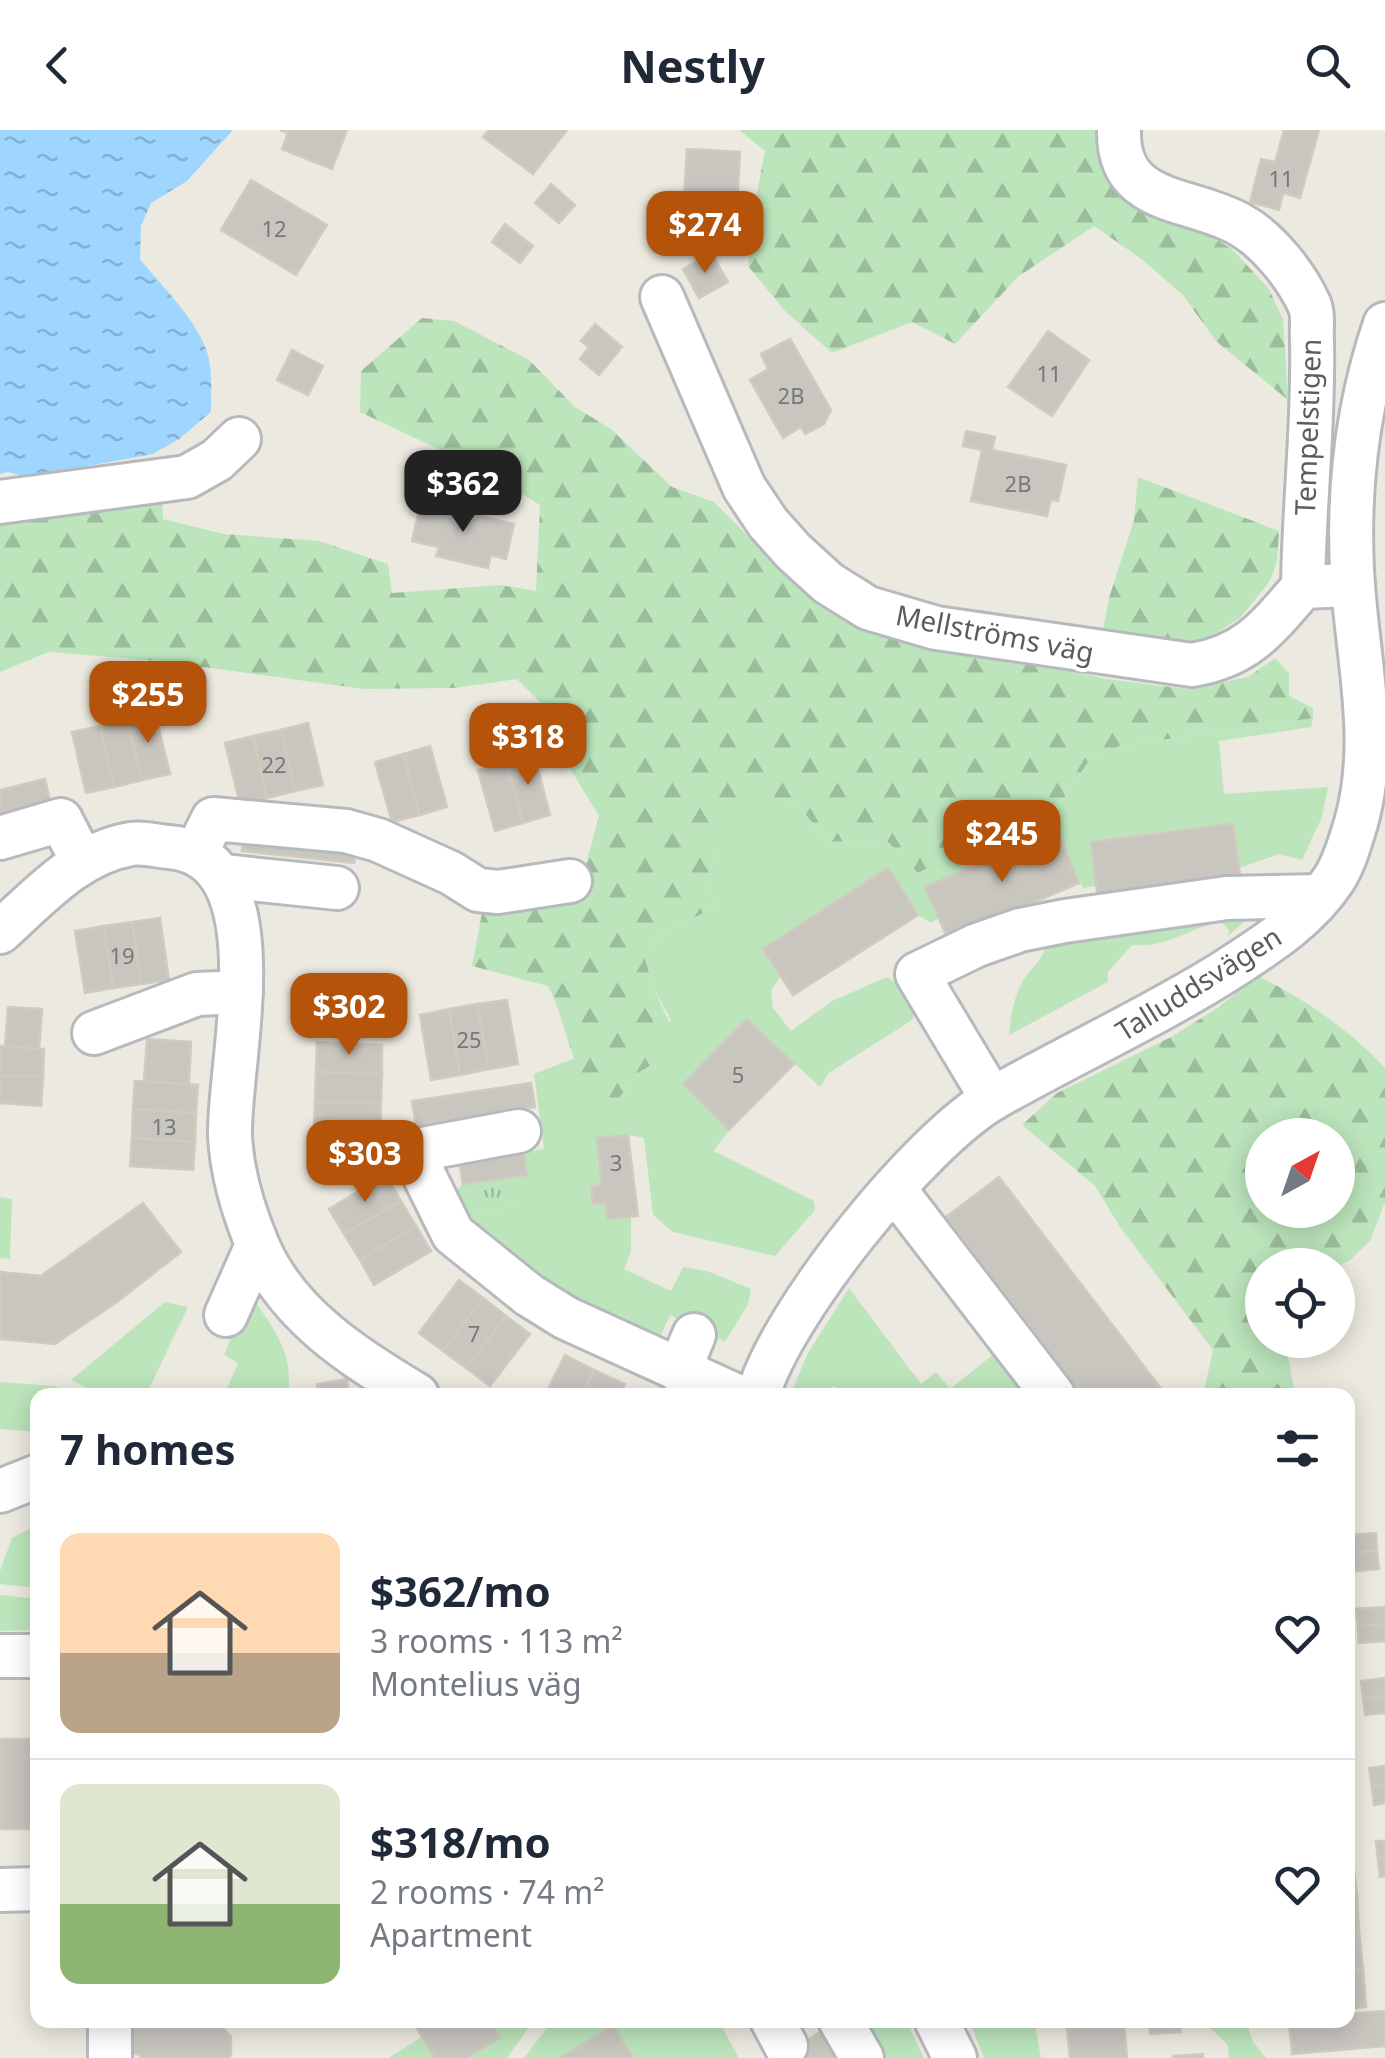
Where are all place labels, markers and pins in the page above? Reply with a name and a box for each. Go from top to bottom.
pin: $274 [646,191,764,276]
pin: $362 [404,450,522,535]
pin: $255 [89,661,207,746]
pin: $318 [469,703,587,788]
pin: $245 [943,800,1061,885]
pin: $302 [290,973,408,1058]
pin: $303 [306,1120,424,1205]

